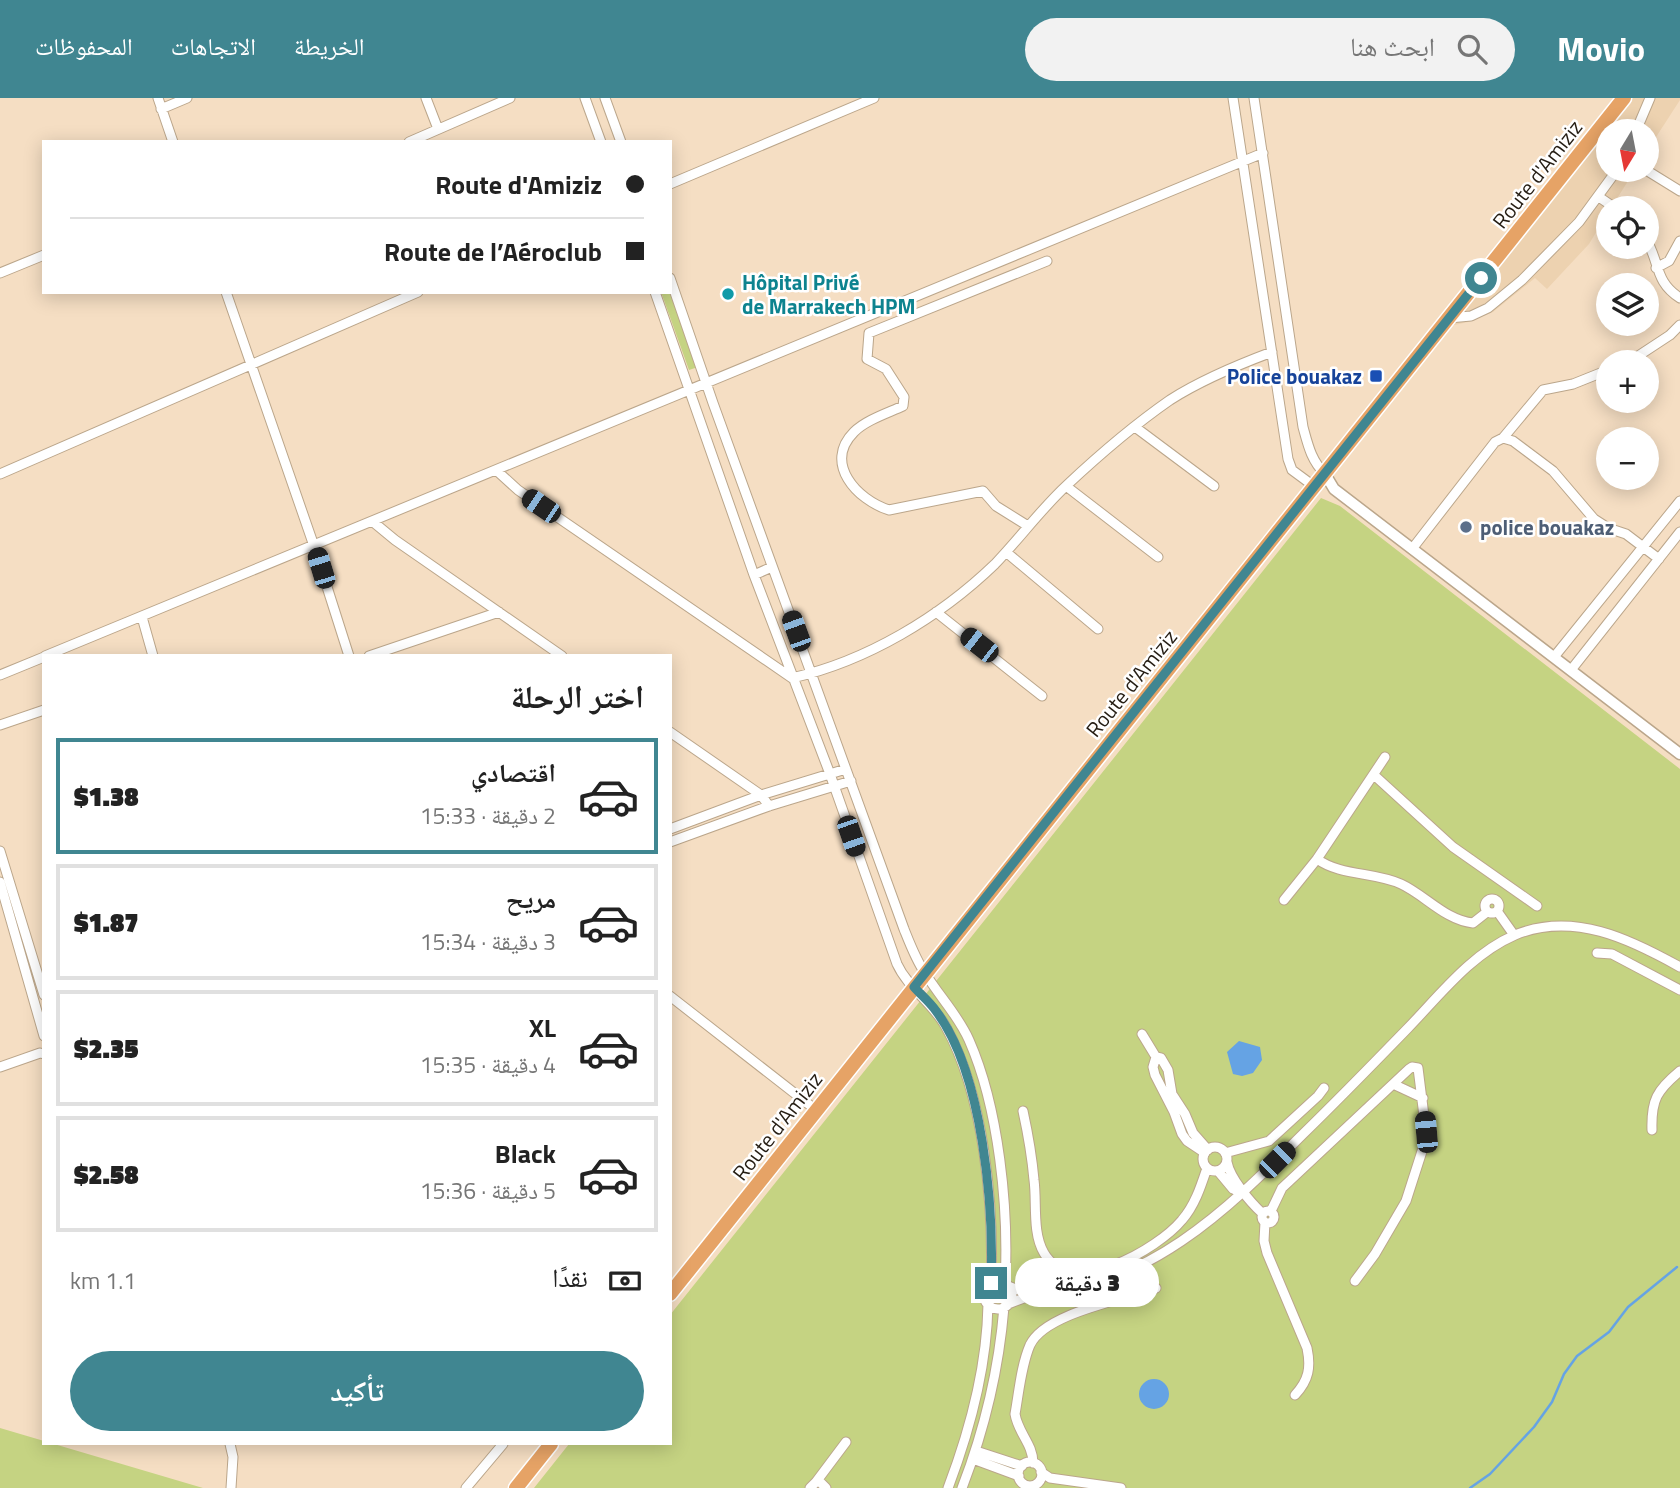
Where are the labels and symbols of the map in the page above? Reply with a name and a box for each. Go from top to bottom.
street label: Route d'Amiziz [1484,113,1590,235]
north arrow [1596,119,1659,182]
route start [1465,262,1497,294]
place label: Hôpital Privé de Marrakech HPM [742,266,916,322]
marker: Hôpital Privé de Marrakech HPM [720,286,736,302]
place label: Police bouakaz [1227,360,1362,392]
marker: Police bouakaz [1368,368,1384,384]
car [518,486,565,526]
place label: police bouakaz [1480,511,1614,543]
marker: police bouakaz [1458,519,1474,535]
car [305,545,338,591]
car [779,608,814,654]
street label: Route d'Amiziz [1077,622,1185,744]
car [956,624,1003,666]
car [835,813,868,859]
street label: Route d'Amiziz [724,1065,830,1187]
car [1414,1110,1439,1154]
car [1255,1138,1300,1182]
callout: 3 دقيقة [1016,1258,1159,1308]
route end [975,1267,1007,1299]

